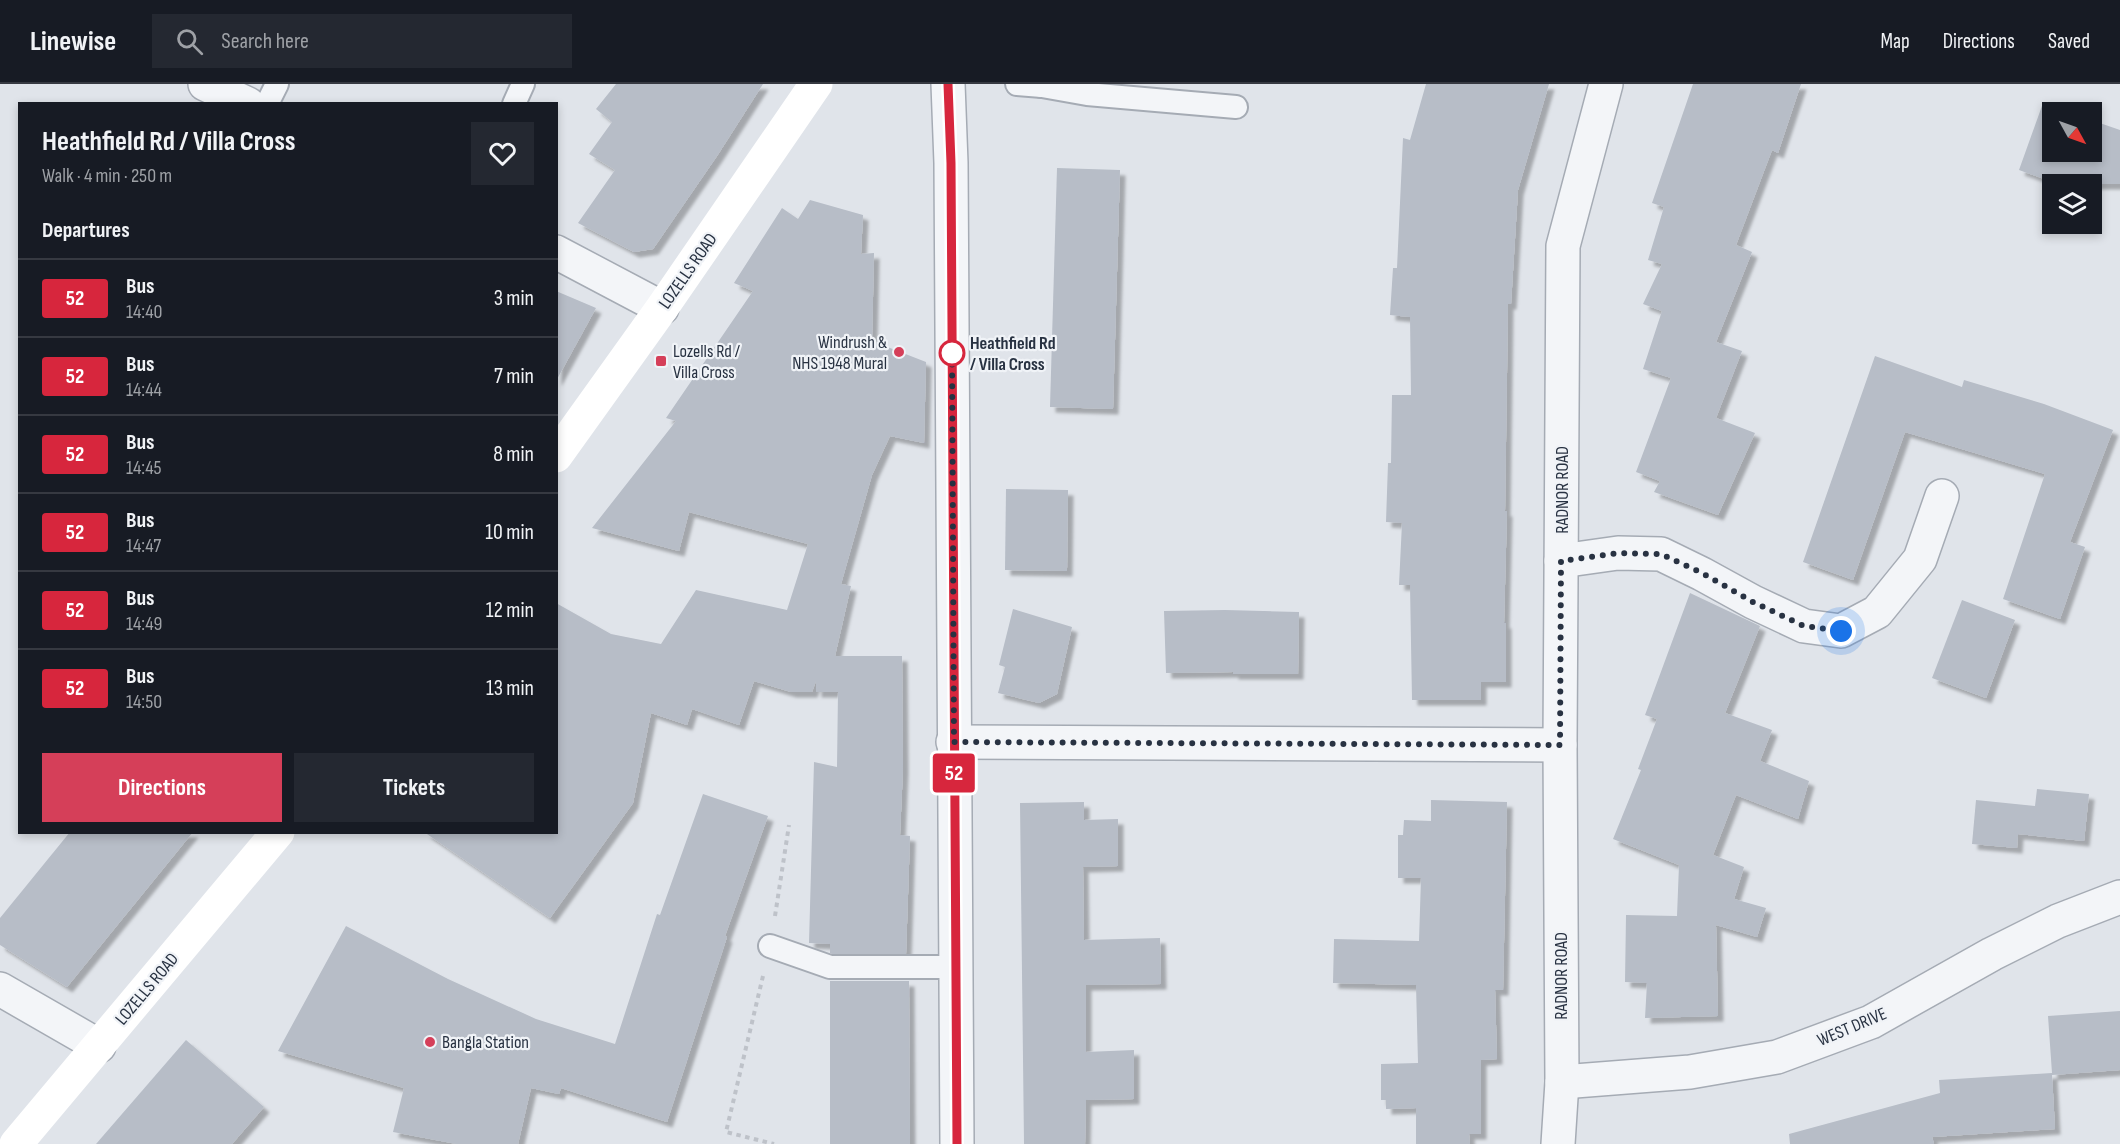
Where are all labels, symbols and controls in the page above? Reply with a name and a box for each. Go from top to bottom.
search box [152,14,572,68]
text: Linewise [30,25,116,58]
icon: search [173,25,206,58]
text: Search here [221,28,309,55]
text: Map [1880,29,1910,54]
text: Directions [1943,29,2015,54]
text: Saved [2048,29,2090,54]
north arrow [2042,102,2102,162]
map controls [2042,102,2102,234]
button: heart [471,122,534,185]
text: Heathfield Rd / Villa Cross [42,125,296,158]
text: Walk · 4 min · 250 m [42,164,172,188]
button: layers [2042,174,2102,234]
text: Departures [42,217,130,244]
street label: LOZELLS ROAD [654,229,722,313]
text: Bus [126,273,155,300]
text: 3 min [494,285,534,312]
text: 52 [66,286,84,311]
text: 14:40 [126,300,162,324]
place label: Windrush & NHS 1948 Mural [792,332,887,374]
place label: Heathfield Rd / Villa Cross [970,333,1056,375]
marker: Heathfield Rd / Villa Cross [939,340,965,366]
place label: Lozells Rd / Villa Cross [673,341,741,383]
marker: Windrush & NHS 1948 Mural [892,345,906,359]
text: Bus [126,351,155,378]
marker: Lozells Rd / Villa Cross [654,354,668,368]
text: 7 min [494,363,534,390]
text: 52 [66,364,84,389]
text: 14:44 [126,378,162,402]
text: Bus [126,429,155,456]
text: 8 min [493,441,534,468]
text: 52 [66,442,84,467]
street label: RADNOR ROAD [1552,446,1573,534]
text: 14:45 [126,456,162,480]
text: Bus [126,507,155,534]
text: 10 min [485,519,534,546]
text: 52 [66,520,84,545]
text: 14:47 [126,534,161,558]
text: Bus [126,585,155,612]
text: 12 min [486,597,534,624]
text: 52 [66,598,84,623]
text: 14:49 [126,612,162,636]
your location [1826,616,1856,646]
text: Bus [126,663,155,690]
text: 13 min [486,675,534,702]
text: 52 [66,676,84,701]
text: 14:50 [126,690,162,714]
button: Directions [42,753,282,822]
button: Tickets [294,753,534,822]
line badge: 52 [927,754,981,792]
text: 52 [945,761,963,786]
street label: RADNOR ROAD [1551,932,1572,1020]
street label: LOZELLS ROAD [111,949,183,1029]
street label: WEST DRIVE [1814,1003,1890,1051]
place label: Bangla Station [442,1032,529,1053]
marker: Bangla Station [423,1035,437,1049]

